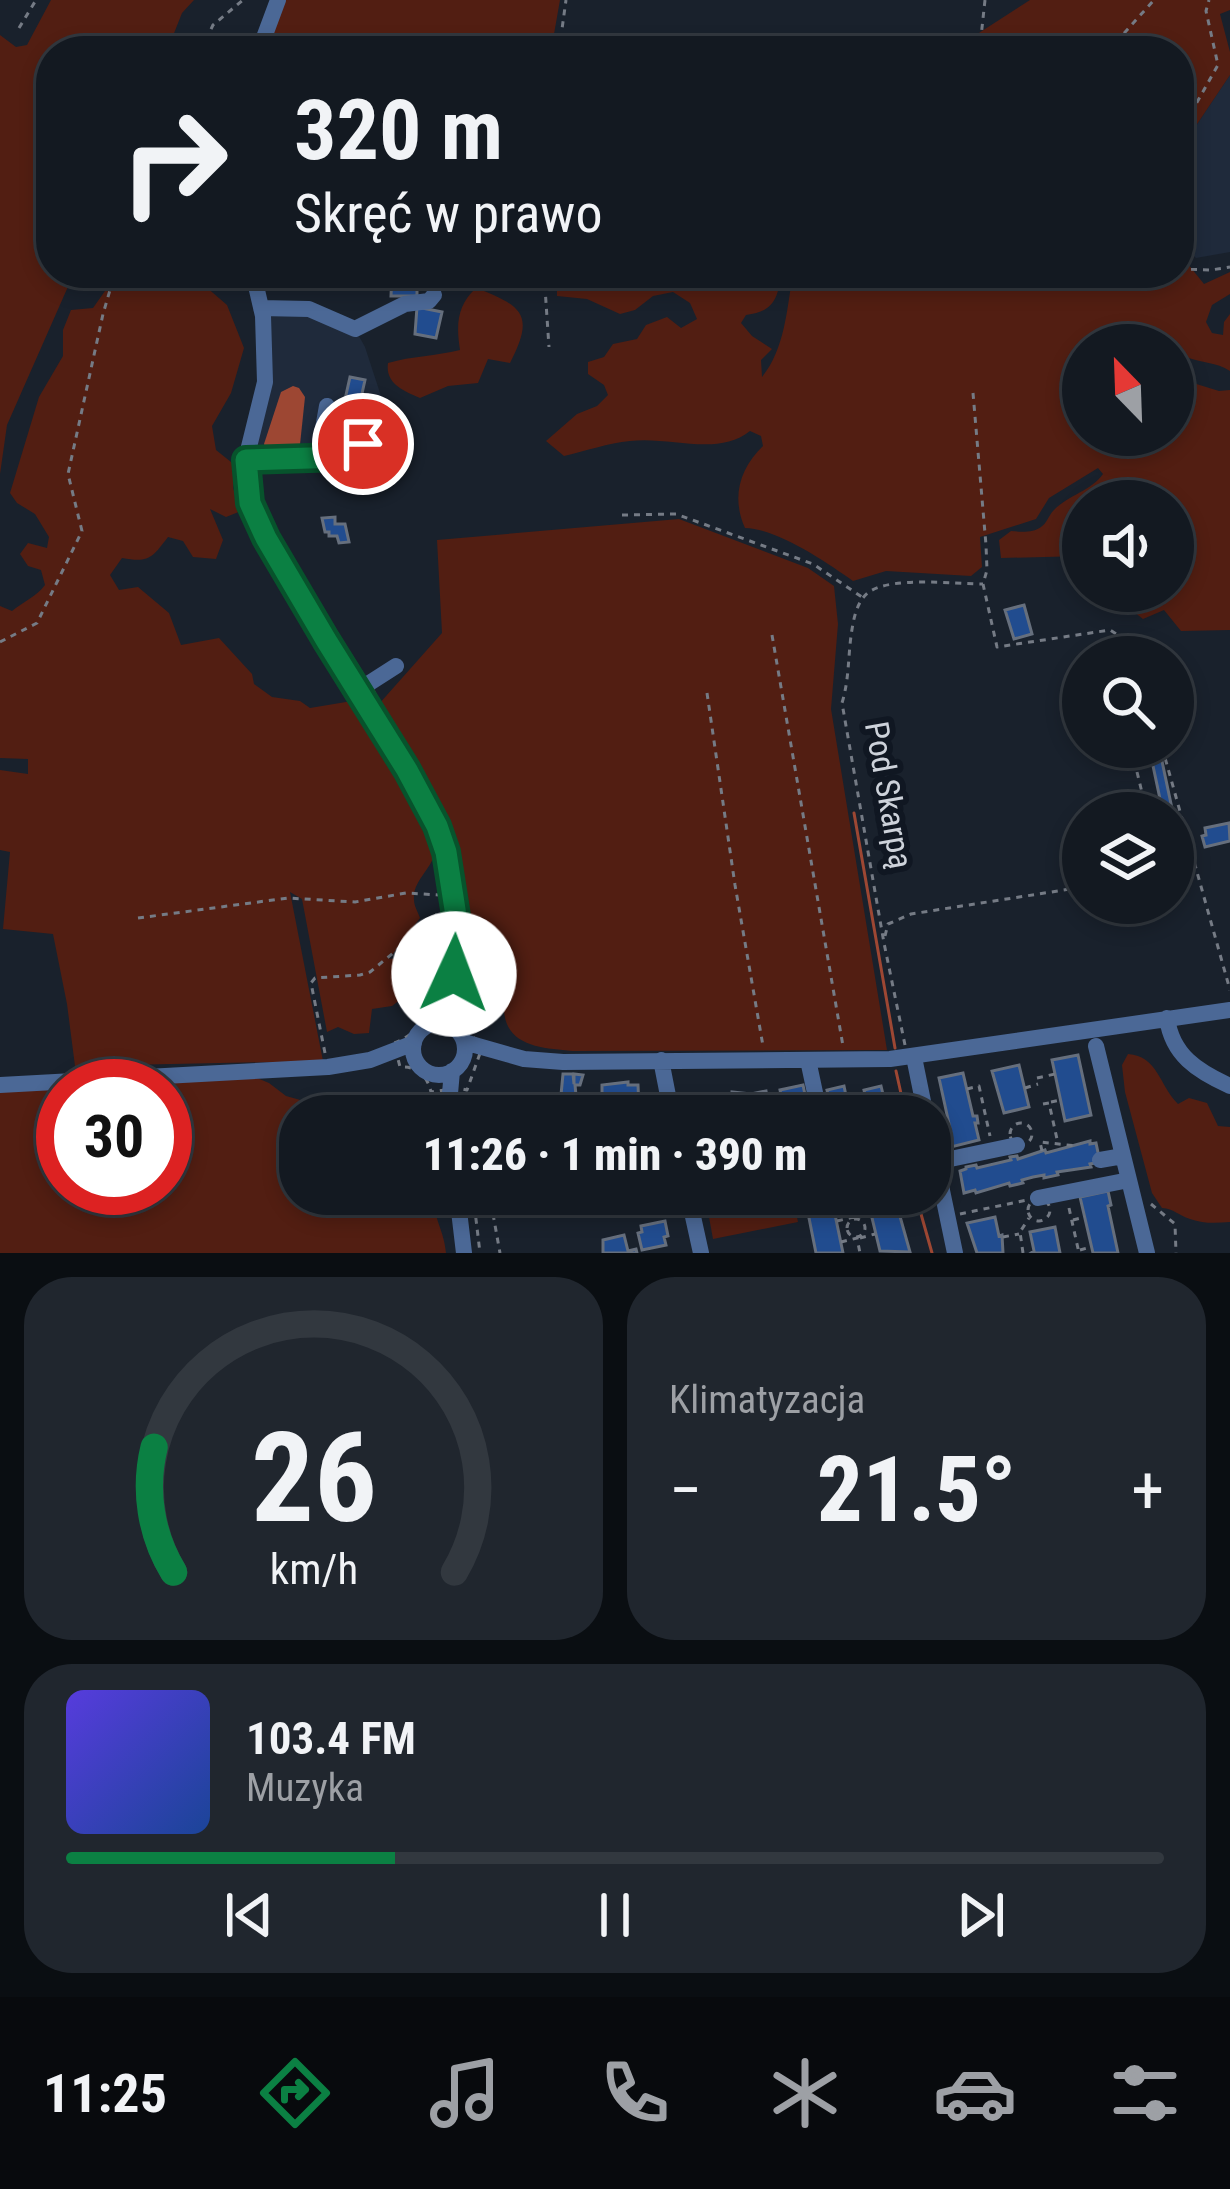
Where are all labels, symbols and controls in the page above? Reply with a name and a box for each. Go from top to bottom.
text: 320 m [294,81,503,180]
icon: right [96,84,252,240]
text: Skręć w prawo [294,182,603,245]
north arrow [1062,324,1194,456]
map controls [1062,324,1194,924]
pin [312,393,414,495]
icon: arrive [330,411,396,477]
button: sound [1062,480,1194,612]
button: search [1062,636,1194,768]
street label: Pod Skarpą [857,718,921,872]
button: layers [1062,792,1194,924]
position arrow [391,911,517,1037]
speed limit sign: 30 [36,1059,192,1215]
text: 11:26 · 1 min · 390 m [423,1128,807,1181]
text: Klimatyzacja [669,1377,865,1423]
text: 26 [250,1405,377,1551]
text: 21.5° [817,1438,1016,1543]
text: − [669,1452,702,1529]
text: + [1131,1452,1164,1529]
text: km/h [269,1543,358,1593]
text: 103.4 FM [246,1712,416,1765]
text: Muzyka [246,1765,364,1811]
icon: previous [216,1882,282,1948]
icon: pause [582,1882,648,1948]
icon: next [948,1882,1014,1948]
icon: directions [253,2051,337,2135]
icon: music [423,2051,507,2135]
icon: phone [593,2051,677,2135]
icon: climate [763,2051,847,2135]
icon: car [933,2051,1017,2135]
icon: filters [1103,2051,1187,2135]
text: 11:25 [43,2062,167,2125]

